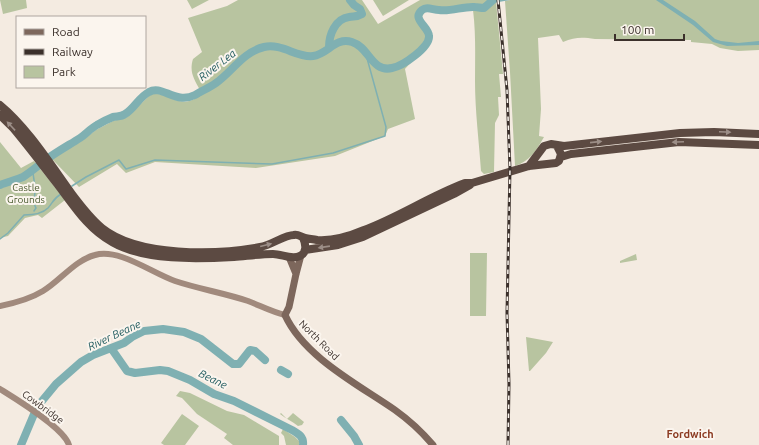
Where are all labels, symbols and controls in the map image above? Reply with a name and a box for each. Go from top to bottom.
legend [16,16,146,88]
scale bar [615,16,684,42]
text: 100 m [621,23,654,36]
text: Road [52,25,80,38]
text: Railway [52,45,93,58]
water label: River Lea [196,47,238,83]
text: Park [52,65,76,78]
one-way arrow [7,121,16,131]
one-way arrow [719,129,732,135]
one-way arrow [590,139,602,146]
one-way arrow [672,139,684,146]
park label: Castle Grounds [7,182,45,205]
one-way arrow [260,242,272,248]
one-way arrow [318,244,330,250]
water label: River Beane [86,317,143,352]
street label: North Road [297,318,341,362]
water label: Beane [197,367,230,391]
street label: Cowbridge [20,388,66,426]
district label: Fordwich [666,428,714,440]

